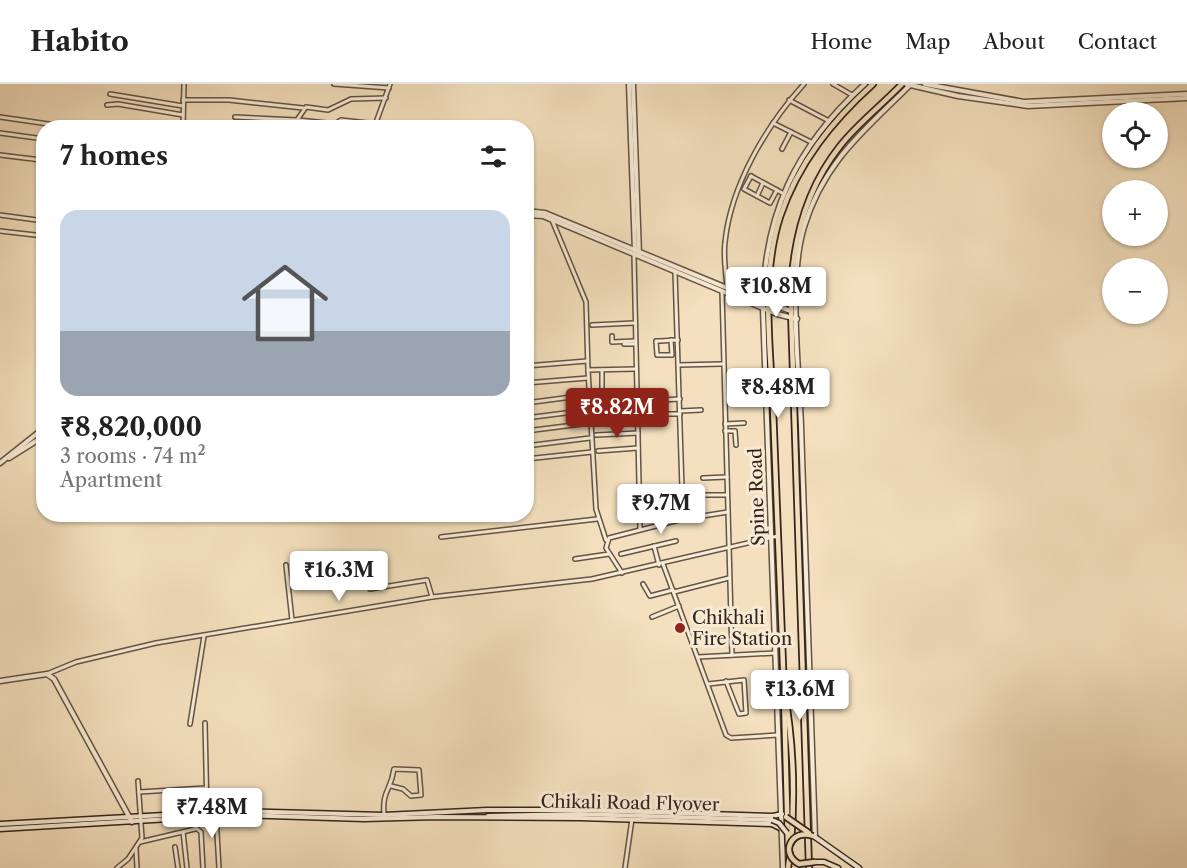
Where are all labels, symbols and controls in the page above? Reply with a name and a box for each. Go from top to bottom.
text: Habito [30,24,129,58]
text: Home [811,29,872,54]
text: Map [905,29,950,54]
text: About [983,29,1045,54]
text: Contact [1078,29,1157,54]
map controls [1102,102,1168,324]
button: locate [1102,102,1168,168]
text: 7 homes [60,140,168,172]
icon: filters [477,140,510,173]
button: + [1102,180,1168,246]
icon: home [231,249,339,357]
button: − [1102,258,1168,324]
pin: ₹10.8M [727,267,825,318]
text: ₹10.8M [740,274,812,298]
pin: ₹8.48M [729,368,827,419]
text: ₹8.48M [741,375,815,399]
pin: ₹8.82M [568,388,666,439]
text: ₹8.82M [580,395,654,419]
text: ₹8,820,000 [60,411,202,443]
text: 3 rooms · 74 m² [60,444,206,468]
street label: Spine Road [744,448,770,546]
text: Apartment [60,468,163,492]
pin: ₹9.7M [619,484,703,535]
text: ₹9.7M [631,491,691,515]
pin: ₹16.3M [290,551,388,602]
text: ₹16.3M [304,558,374,582]
place label: Chikhali Fire Station [692,607,792,650]
marker: Chikhali Fire Station [673,621,687,635]
pin: ₹13.6M [751,670,849,721]
text: ₹13.6M [765,677,835,701]
pin: ₹7.48M [163,788,261,839]
street label: Chikali Road Flyover [540,790,720,816]
text: ₹7.48M [176,795,248,819]

